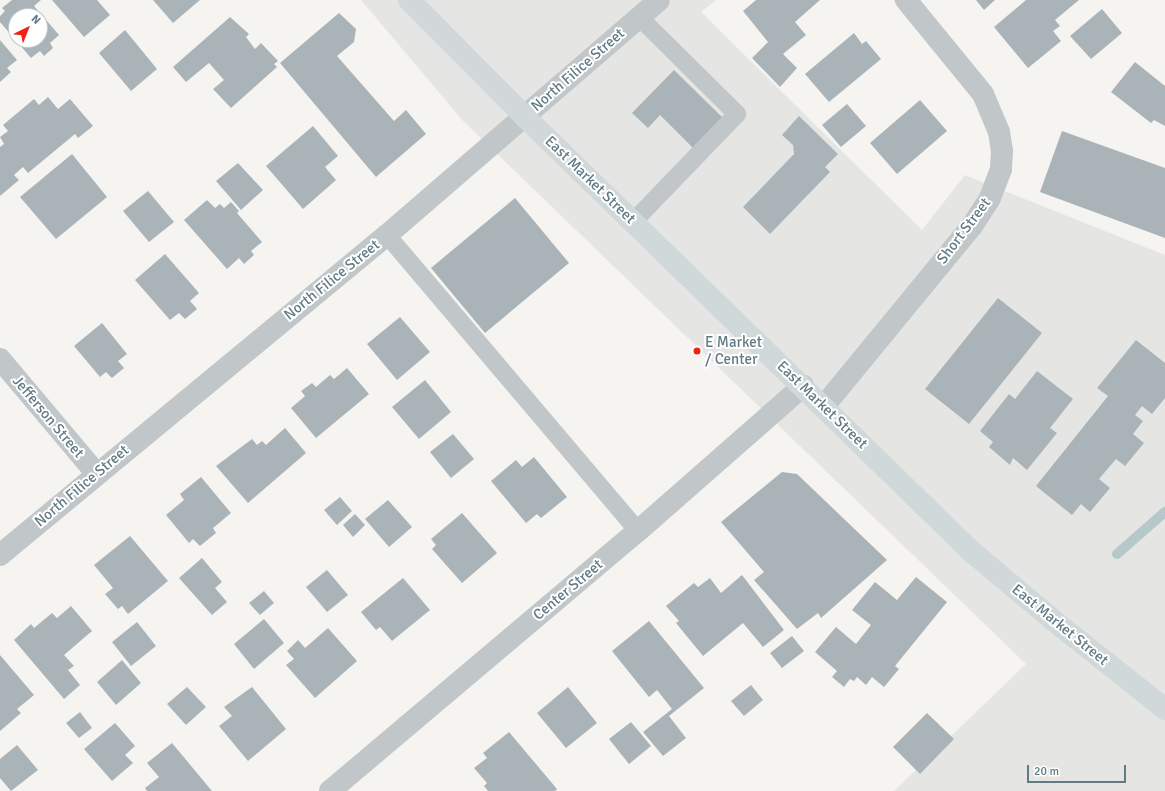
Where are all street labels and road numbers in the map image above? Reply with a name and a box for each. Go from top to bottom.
street label: North Filice Street [528,25,628,115]
street label: East Market Street [541,132,639,228]
street label: Short Street [933,195,995,267]
street label: North Filice Street [281,236,383,324]
street label: East Market Street [773,357,871,453]
street label: Jefferson Street [8,372,88,462]
street label: North Filice Street [31,441,133,531]
street label: Center Street [530,556,606,624]
street label: East Market Street [1008,581,1112,669]

